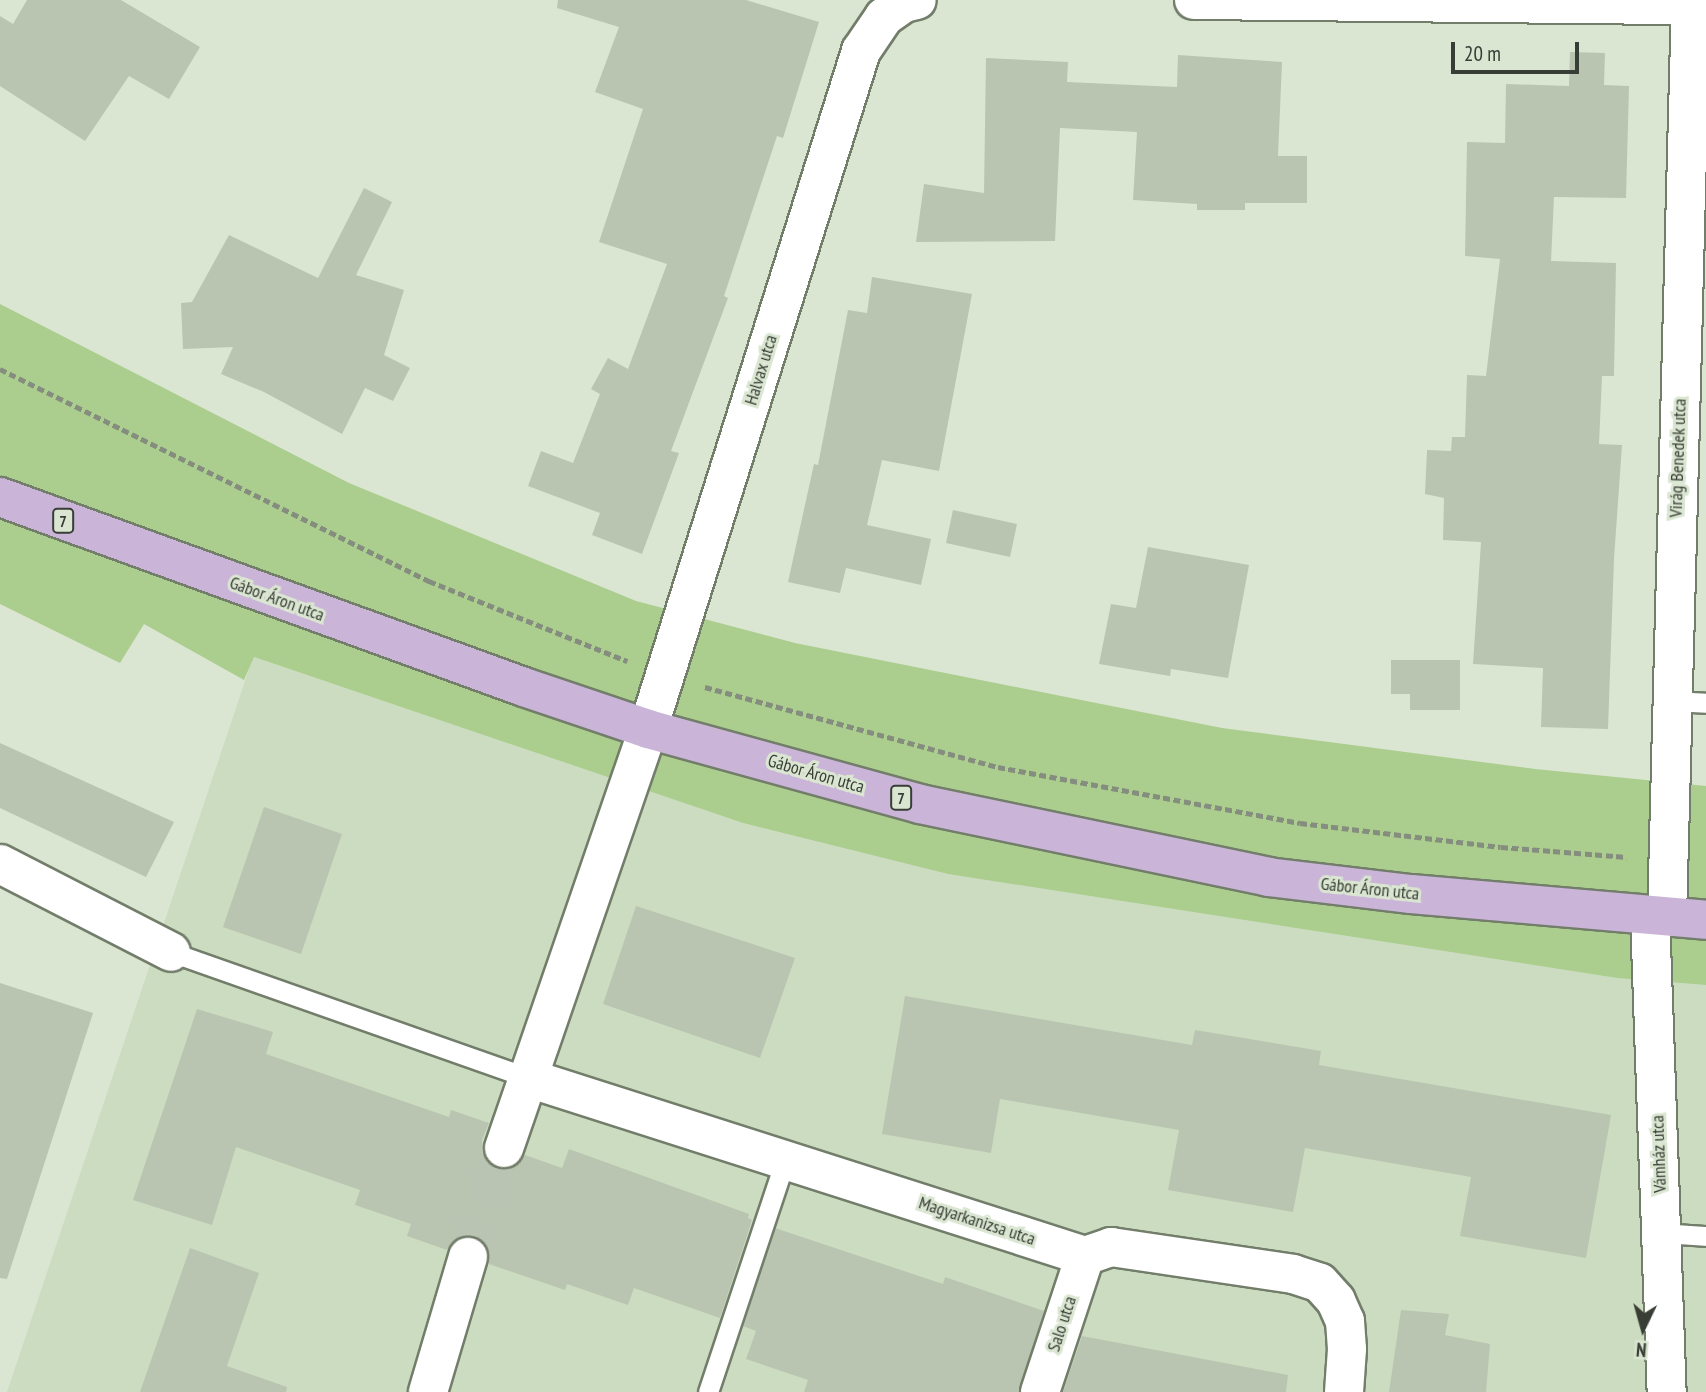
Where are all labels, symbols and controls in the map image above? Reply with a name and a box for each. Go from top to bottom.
scale bar [1454,28,1582,72]
text: 20 m [1464,40,1501,67]
street label: Halvax utca [740,332,782,408]
street label: Virág Benedek utca [1665,398,1691,518]
road number: 7 [51,508,75,534]
street label: Gábor Áron utca [227,572,327,626]
street label: Gábor Áron utca [765,750,867,798]
road number: 7 [889,786,913,810]
street label: Gábor Áron utca [1319,873,1421,905]
street label: Vámház utca [1647,1115,1671,1193]
street label: Magyarkanizsa utca [916,1192,1038,1250]
street label: Salo utca [1043,1294,1081,1354]
north arrow [1608,1294,1678,1364]
text: N [1635,1338,1647,1362]

